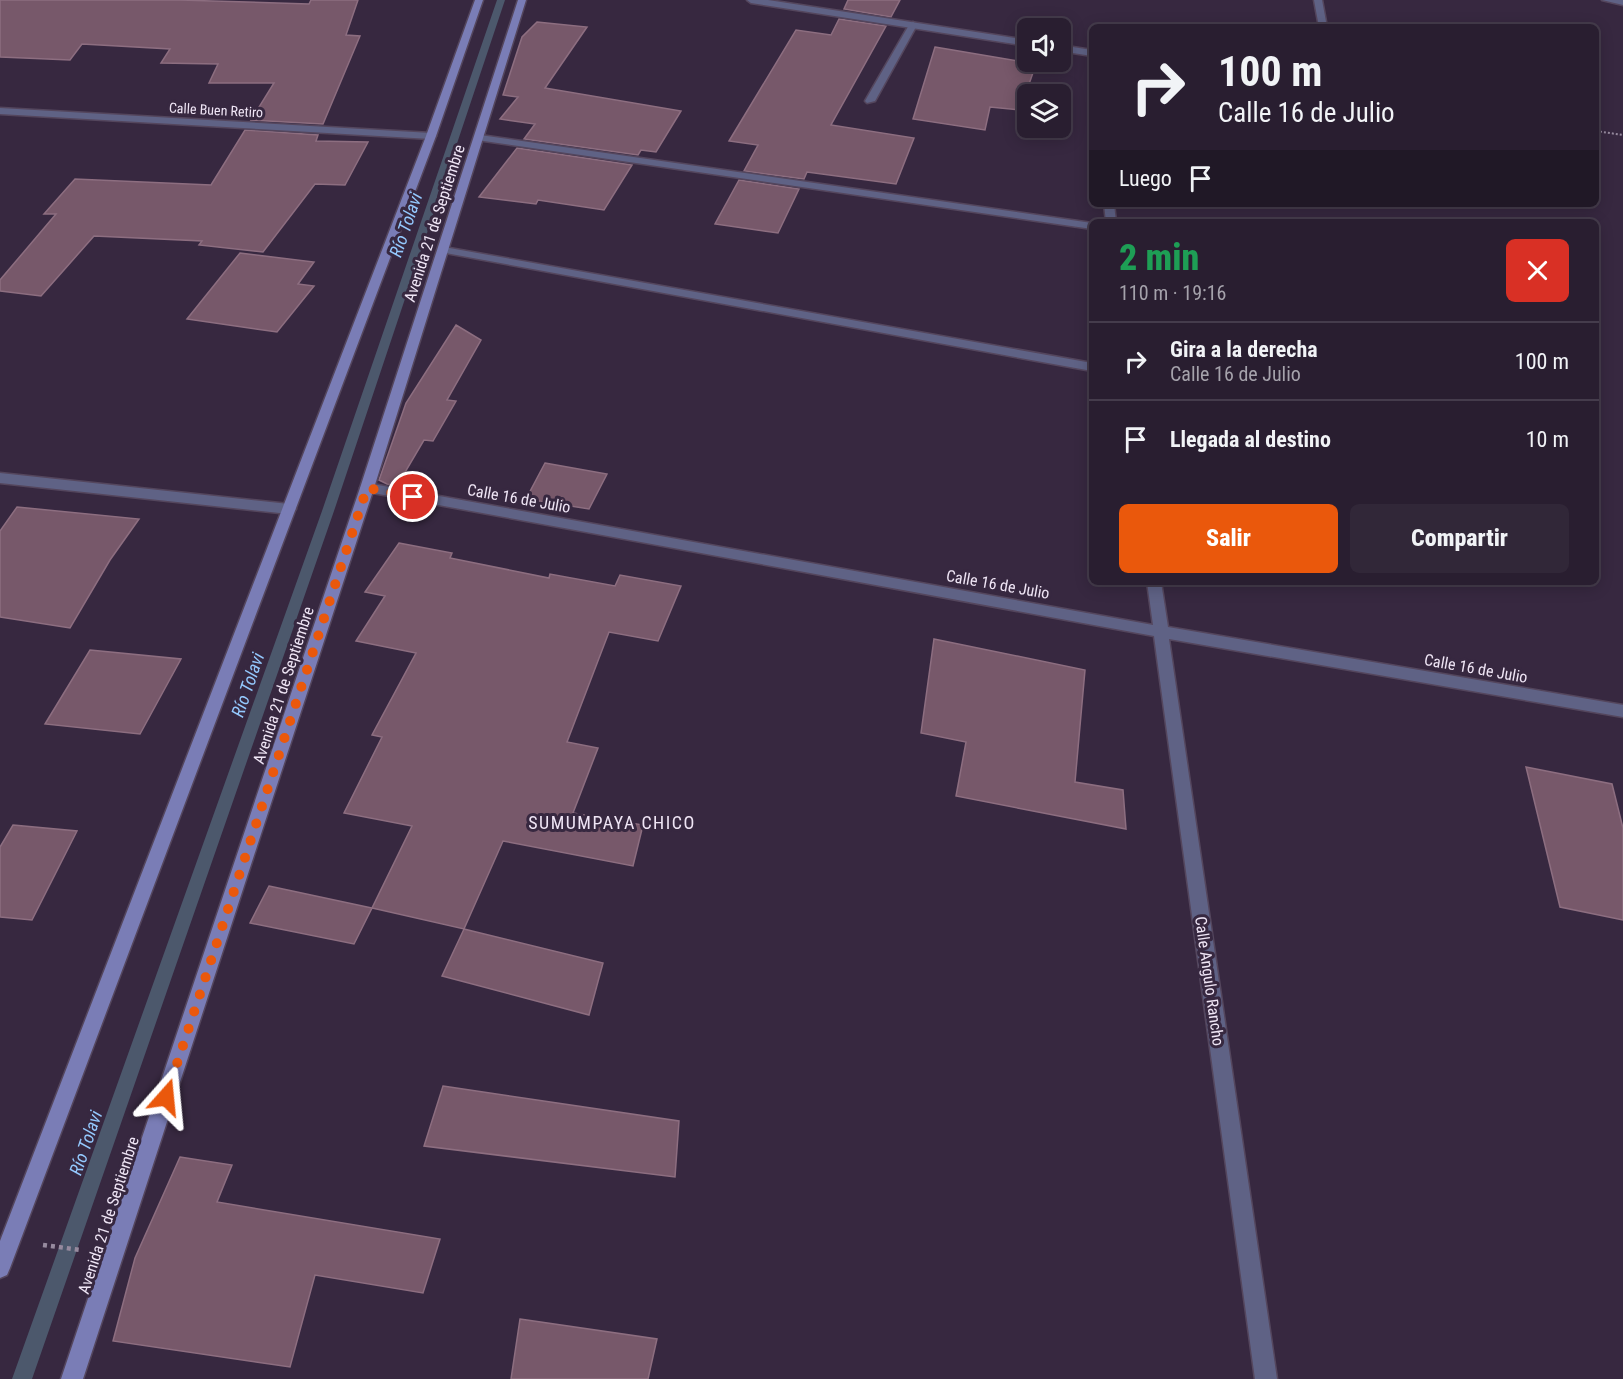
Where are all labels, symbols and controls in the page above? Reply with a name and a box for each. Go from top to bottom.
map controls [1017,18,1071,138]
button: sound [1017,18,1071,72]
text: 100 m [1218,47,1323,96]
icon: right [1119,48,1197,126]
button: layers [1017,84,1071,138]
text: Calle 16 de Julio [1218,97,1395,129]
street label: Calle Buen Retiro [168,100,264,120]
street label: Avenida 21 de Septiembre [400,142,469,304]
icon: arrive [1184,162,1217,195]
text: Luego [1119,166,1172,191]
water label: Río Tolavi [385,189,427,260]
text: 2 min [1119,237,1199,279]
button: close [1506,239,1569,302]
text: 110 m · 19:16 [1119,281,1226,305]
text: Gira a la derecha [1170,337,1318,362]
icon: right [1119,345,1152,378]
text: 100 m [1515,349,1569,374]
text: Calle 16 de Julio [1170,362,1301,386]
icon: arrive [1119,423,1152,456]
text: Llegada al destino [1170,427,1331,452]
text: 10 m [1526,427,1569,452]
pin [387,471,438,522]
icon: arrive [396,480,429,513]
street label: Calle 16 de Julio [466,480,572,517]
button: Salir [1119,504,1338,573]
button: Compartir [1350,504,1569,573]
street label: Calle 16 de Julio [945,566,1051,603]
street label: Avenida 21 de Septiembre [249,604,318,766]
water label: Río Tolavi [227,649,269,720]
street label: Calle 16 de Julio [1423,650,1529,687]
district label: SUMUMPAYA CHICO [528,812,696,833]
street label: Calle Angulo Rancho [1191,915,1228,1047]
position arrow [134,1065,198,1129]
water label: Río Tolavi [65,1107,107,1178]
street label: Avenida 21 de Septiembre [74,1134,143,1296]

